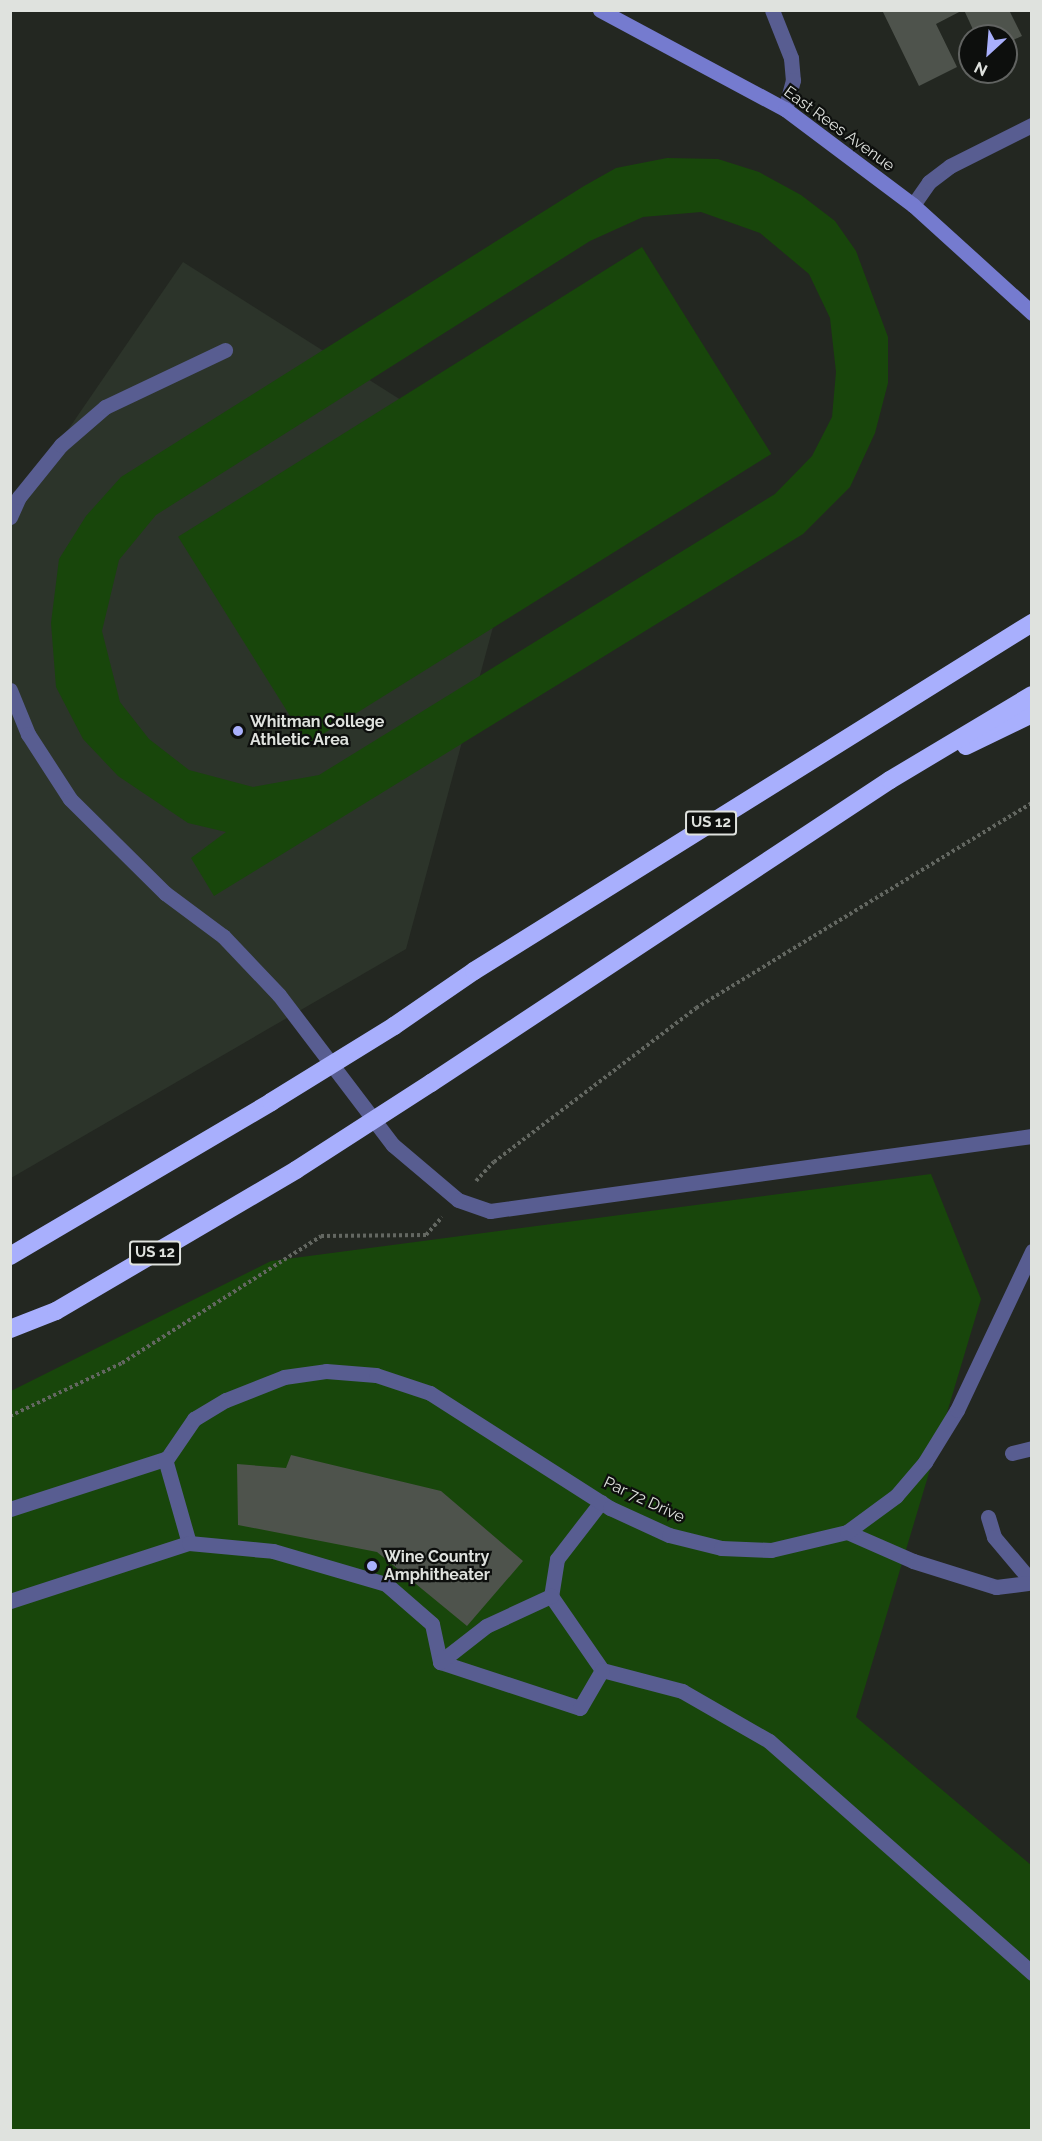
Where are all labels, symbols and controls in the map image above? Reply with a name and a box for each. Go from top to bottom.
north arrow [958,24,1018,84]
text: N [971,58,990,80]
street label: East Rees Avenue [780,82,898,176]
place label: Whitman College Athletic Area [250,712,384,750]
marker: Whitman College Athletic Area [231,724,245,738]
road number: US 12 [684,811,738,835]
road number: US 12 [128,1241,182,1265]
street label: Par 72 Drive [600,1473,688,1527]
place label: Wine Country Amphitheater [384,1547,490,1585]
marker: Wine Country Amphitheater [365,1559,379,1573]

